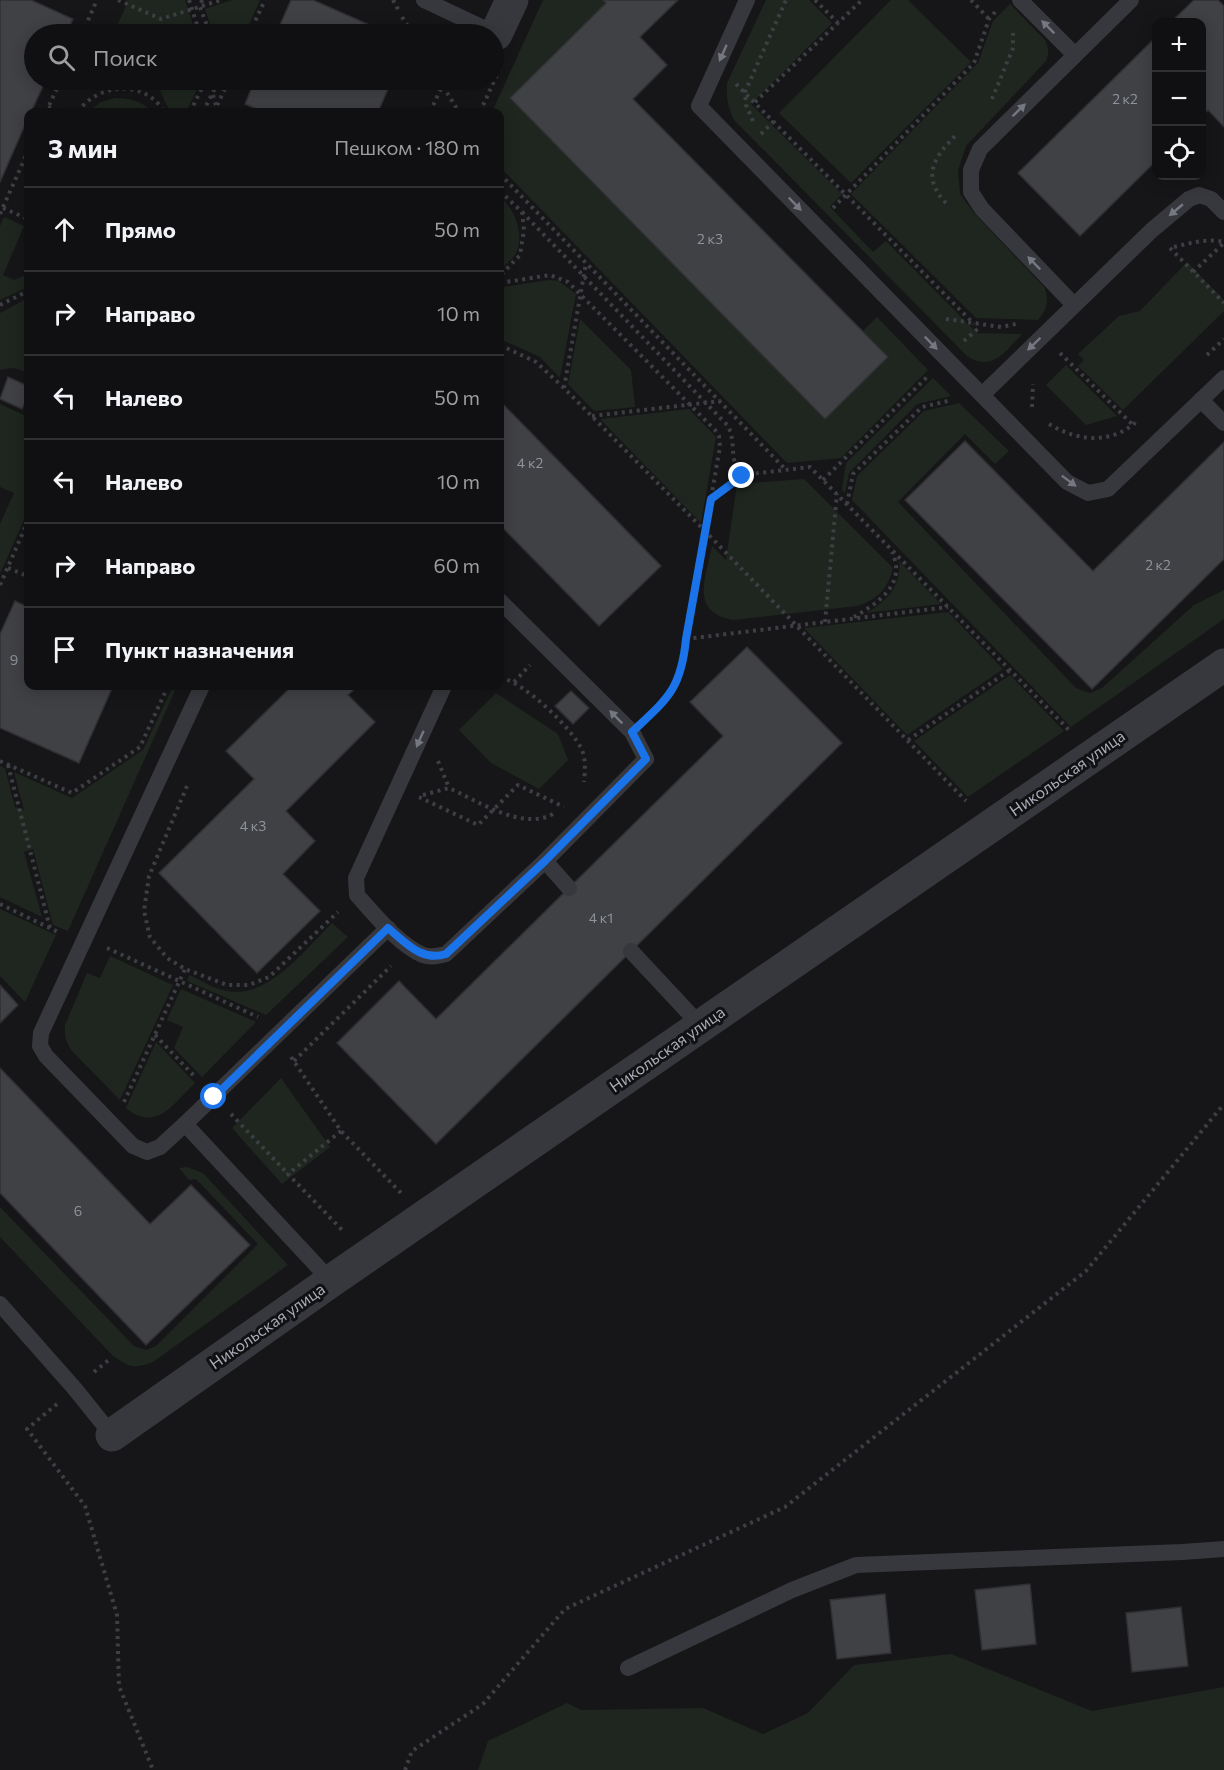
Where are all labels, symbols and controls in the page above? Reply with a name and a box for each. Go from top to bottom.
map controls [1152,18,1206,180]
button: + [1152,18,1206,72]
one-way arrow [1041,21,1055,35]
search box [24,24,504,90]
icon: search [45,41,78,74]
text: Поиск [93,44,158,71]
one-way arrow [719,45,728,62]
button: − [1152,72,1206,126]
house number: 2 к2 [1112,90,1138,107]
one-way arrow [1011,104,1025,118]
button: locate [1152,126,1206,180]
text: 3 мин [48,132,118,163]
text: Пешком · 180 m [334,135,480,159]
one-way arrow [788,196,802,211]
one-way arrow [1169,203,1184,216]
icon: ahead [48,213,81,246]
text: Прямо [105,216,176,243]
text: 50 m [434,217,480,241]
house number: 2 к3 [697,230,723,247]
one-way arrow [1028,256,1041,271]
icon: right [48,297,81,330]
text: Направо [105,300,195,327]
text: 10 m [437,301,480,325]
one-way arrow [924,336,938,350]
one-way arrow [1028,336,1042,350]
icon: left [48,381,81,414]
text: Налево [105,384,183,411]
text: 50 m [434,385,480,409]
house number: 4 к2 [517,454,543,471]
route end [728,462,754,488]
icon: left [48,465,81,498]
text: Налево [105,468,183,495]
text: 10 m [437,469,480,493]
one-way arrow [1061,475,1077,487]
icon: right [48,549,81,582]
text: Направо [105,552,195,579]
text: 60 m [434,553,480,577]
house number: 2 к2 [1145,556,1171,573]
icon: arrive [48,633,81,666]
text: Пункт назначения [105,636,294,663]
house number: 9 [10,651,18,668]
one-way arrow [609,709,623,724]
street label: Никольская улица [1005,726,1128,819]
one-way arrow [415,730,424,747]
house number: 4 к3 [240,817,266,834]
house number: 4 к1 [589,909,613,926]
street label: Никольская улица [605,1002,728,1095]
route start [200,1083,226,1109]
house number: 6 [74,1202,82,1219]
street label: Никольская улица [205,1279,328,1372]

